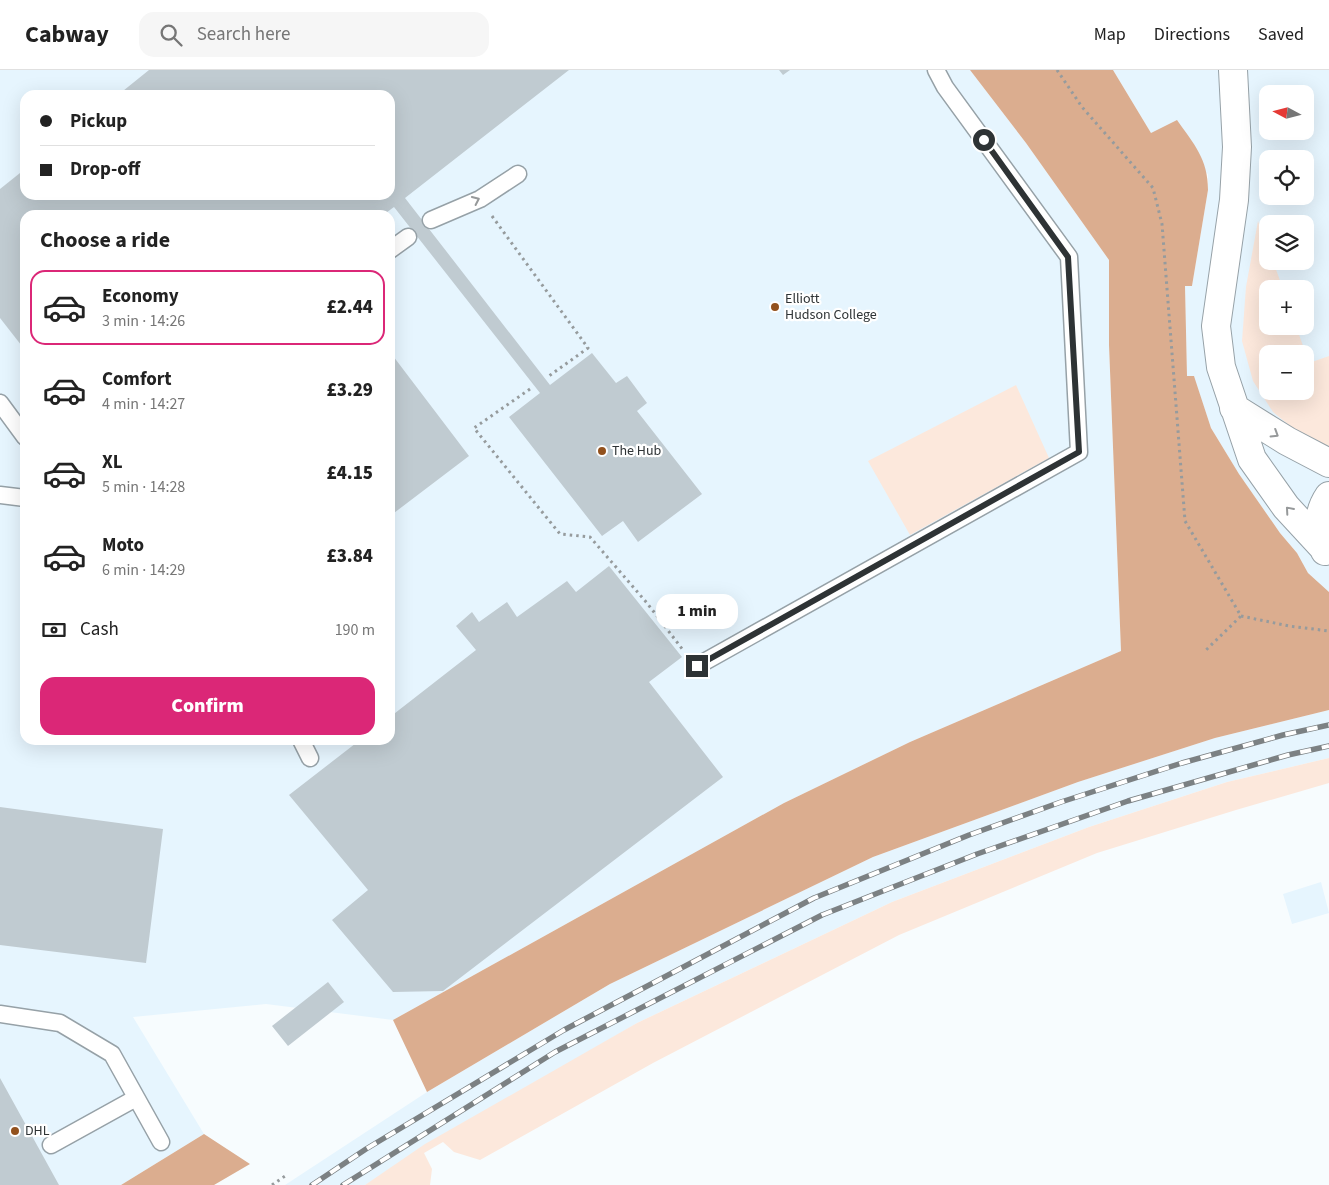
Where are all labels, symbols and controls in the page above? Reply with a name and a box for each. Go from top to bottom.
search box [139,12,489,57]
text: Cabway [25,17,109,52]
icon: search [157,21,185,49]
text: Search here [197,21,290,48]
text: Map [1094,22,1126,47]
text: Directions [1154,22,1230,47]
text: Saved [1258,22,1304,47]
north arrow [1259,85,1314,140]
map controls [1259,85,1314,400]
text: Pickup [70,108,127,135]
route start [973,129,995,151]
button: locate [1259,150,1314,205]
text: Drop-off [70,156,140,183]
one-way arrow [470,196,479,206]
button: layers [1259,215,1314,270]
text: Choose a ride [40,224,170,256]
button: + [1259,280,1314,335]
text: Economy [102,283,179,310]
icon: car [42,285,87,330]
place label: Elliott Hudson College [785,289,877,325]
text: £2.44 [327,294,373,321]
marker: Elliott Hudson College [769,301,781,313]
text: 3 min · 14:26 [102,310,185,332]
button: − [1259,345,1314,400]
text: Comfort [102,366,172,393]
icon: car [42,368,87,413]
text: £3.29 [327,377,373,404]
text: 4 min · 14:27 [102,393,185,415]
one-way arrow [1270,428,1279,437]
place label: The Hub [612,441,662,461]
marker: The Hub [596,445,608,457]
text: XL [102,449,123,476]
icon: car [42,451,87,496]
text: £4.15 [327,460,373,487]
text: 5 min · 14:28 [102,476,185,498]
one-way arrow [1286,506,1295,515]
text: Moto [102,532,144,559]
icon: car [42,534,87,579]
text: £3.84 [327,543,373,570]
text: 6 min · 14:29 [102,559,185,581]
callout: 1 min [656,594,738,628]
text: 1 min [677,600,717,622]
icon: cash [40,616,68,644]
text: Cash [80,616,119,643]
text: 190 m [335,619,375,641]
route end [686,655,708,677]
button: Confirm [40,677,375,735]
place label: DHL [25,1121,50,1141]
marker: DHL [9,1125,21,1137]

